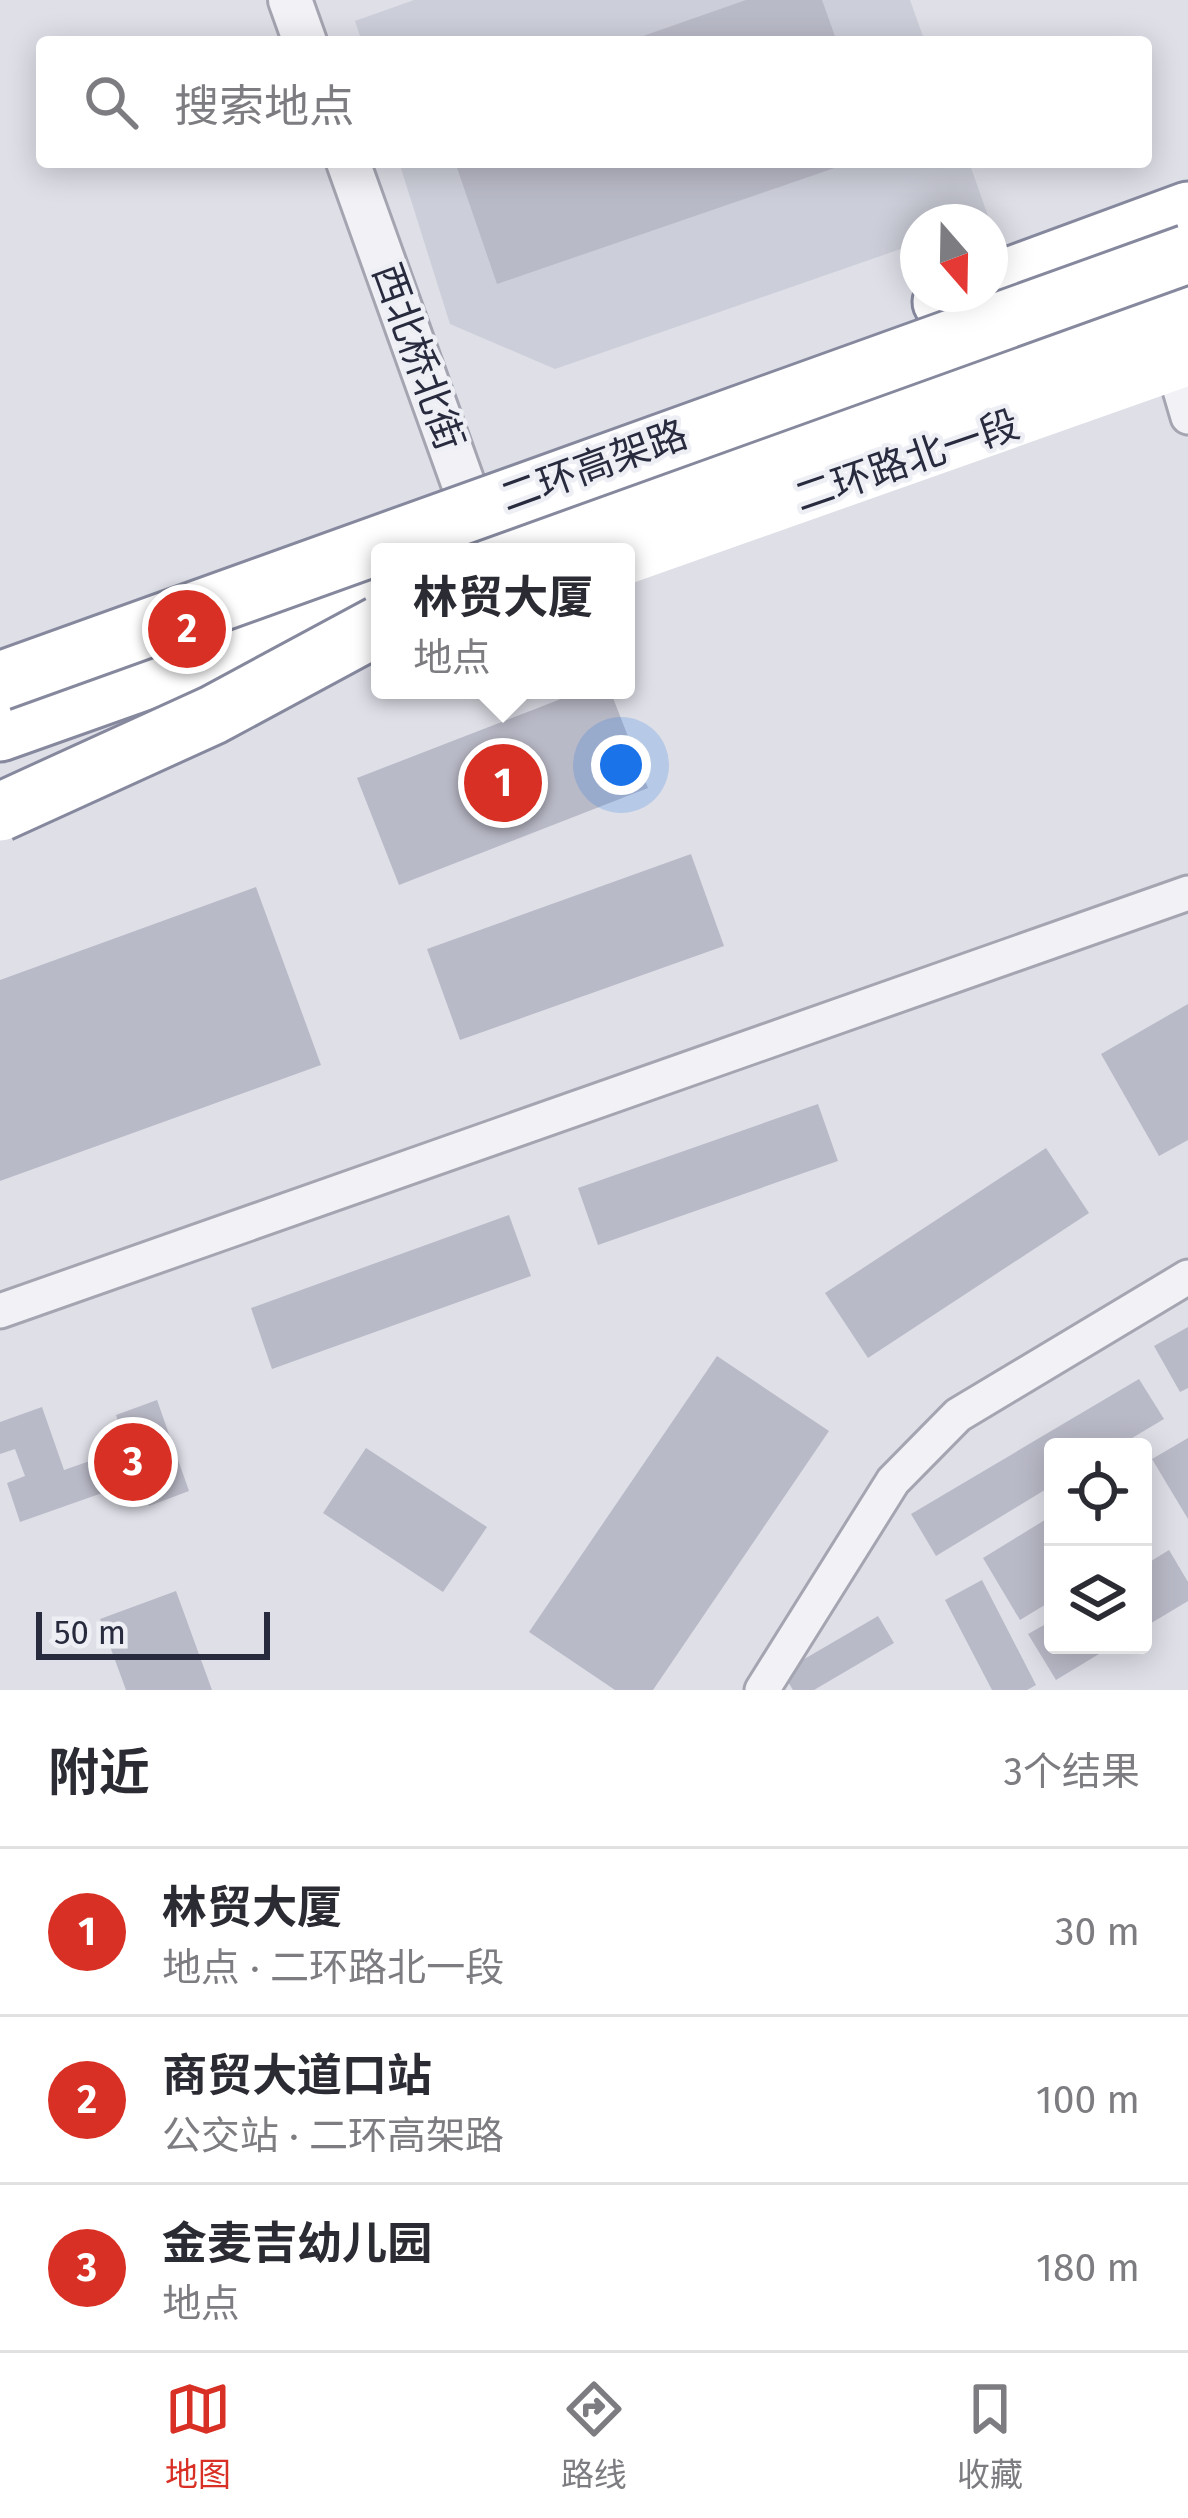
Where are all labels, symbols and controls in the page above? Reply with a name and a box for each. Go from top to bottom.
search box [36,36,1152,168]
icon: search [78,69,144,135]
text: 搜索地点 [174,80,354,134]
north arrow [900,204,1008,312]
street label: 西北桥北街 [363,258,473,456]
street label: 二环路北一段 [789,401,1025,521]
street label: 二环高架路 [495,411,693,521]
popup [371,543,635,699]
text: 林贸大厦 [413,571,593,625]
pin: 2 [148,584,226,674]
text: 地点 [413,635,491,681]
your location [591,735,651,795]
pin: 1 [464,738,542,828]
pin: 3 [94,1417,172,1507]
map controls [1044,1438,1152,1654]
button: locate [1044,1438,1152,1546]
button: layers [1044,1546,1152,1654]
scale bar [36,1606,270,1659]
text: 50 m [54,1613,126,1653]
text: 附近 [48,1742,150,1804]
text: 3个结果 [1004,1749,1140,1795]
text: 林贸大厦 [162,1881,342,1935]
text: 1 [78,1909,96,1955]
text: 30 m [1055,1909,1140,1955]
text: 地点 · 二环路北一段 [162,1945,504,1991]
text: 商贸大道口站 [162,2049,432,2103]
text: 2 [77,2077,97,2123]
text: 100 m [1036,2077,1140,2123]
text: 公交站 · 二环高架路 [162,2113,504,2159]
text: 金麦吉幼儿园 [162,2217,432,2271]
text: 3 [77,2245,97,2291]
text: 180 m [1036,2245,1140,2291]
text: 地点 [162,2281,240,2327]
tab: 地图 [165,2376,231,2496]
tab: 路线 [561,2376,627,2496]
tab: 收藏 [957,2376,1023,2496]

